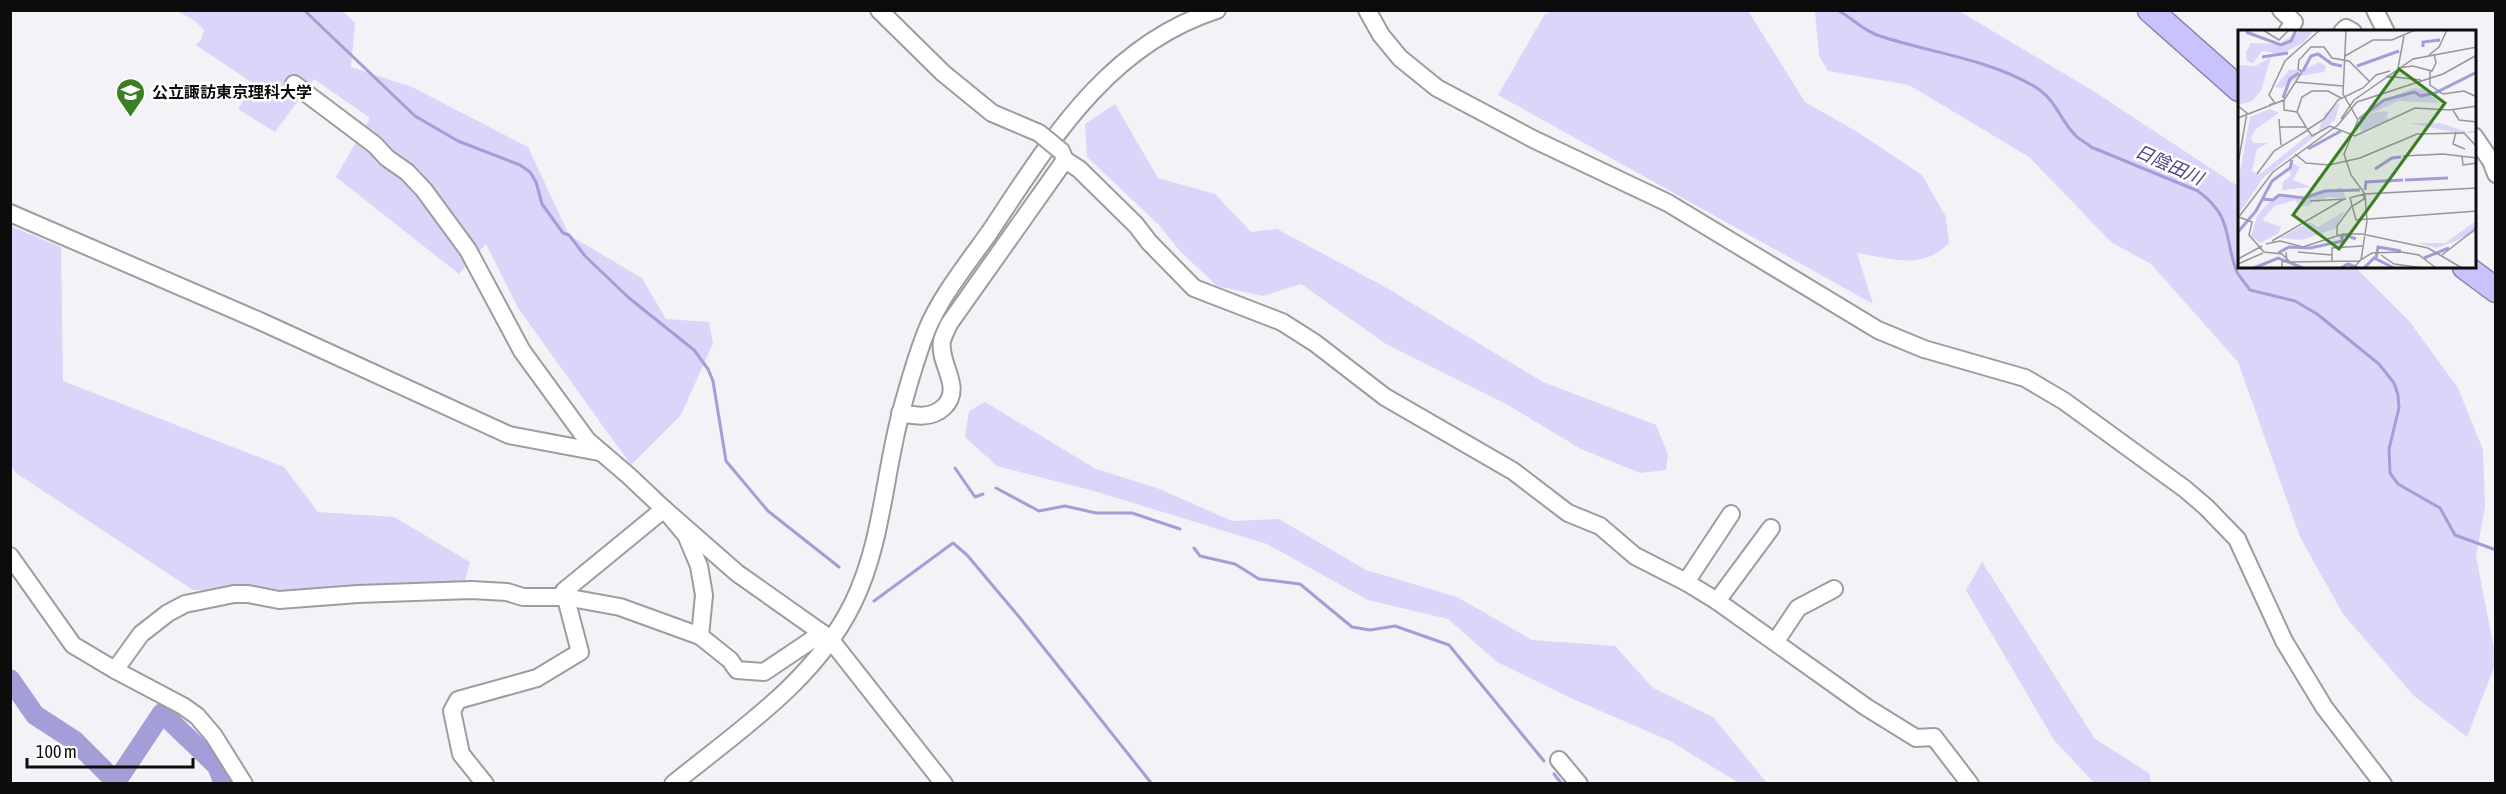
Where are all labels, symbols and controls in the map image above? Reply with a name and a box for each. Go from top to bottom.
inset map [2238,30,2476,268]
school or university icon: 公立諏訪東京理科大学 [115,76,147,118]
place label: 公立諏訪東京理科大学 [152,83,312,101]
water label: 日陰田川 [2132,140,2208,190]
scale bar [27,731,194,769]
text: 100 m [36,741,77,762]

